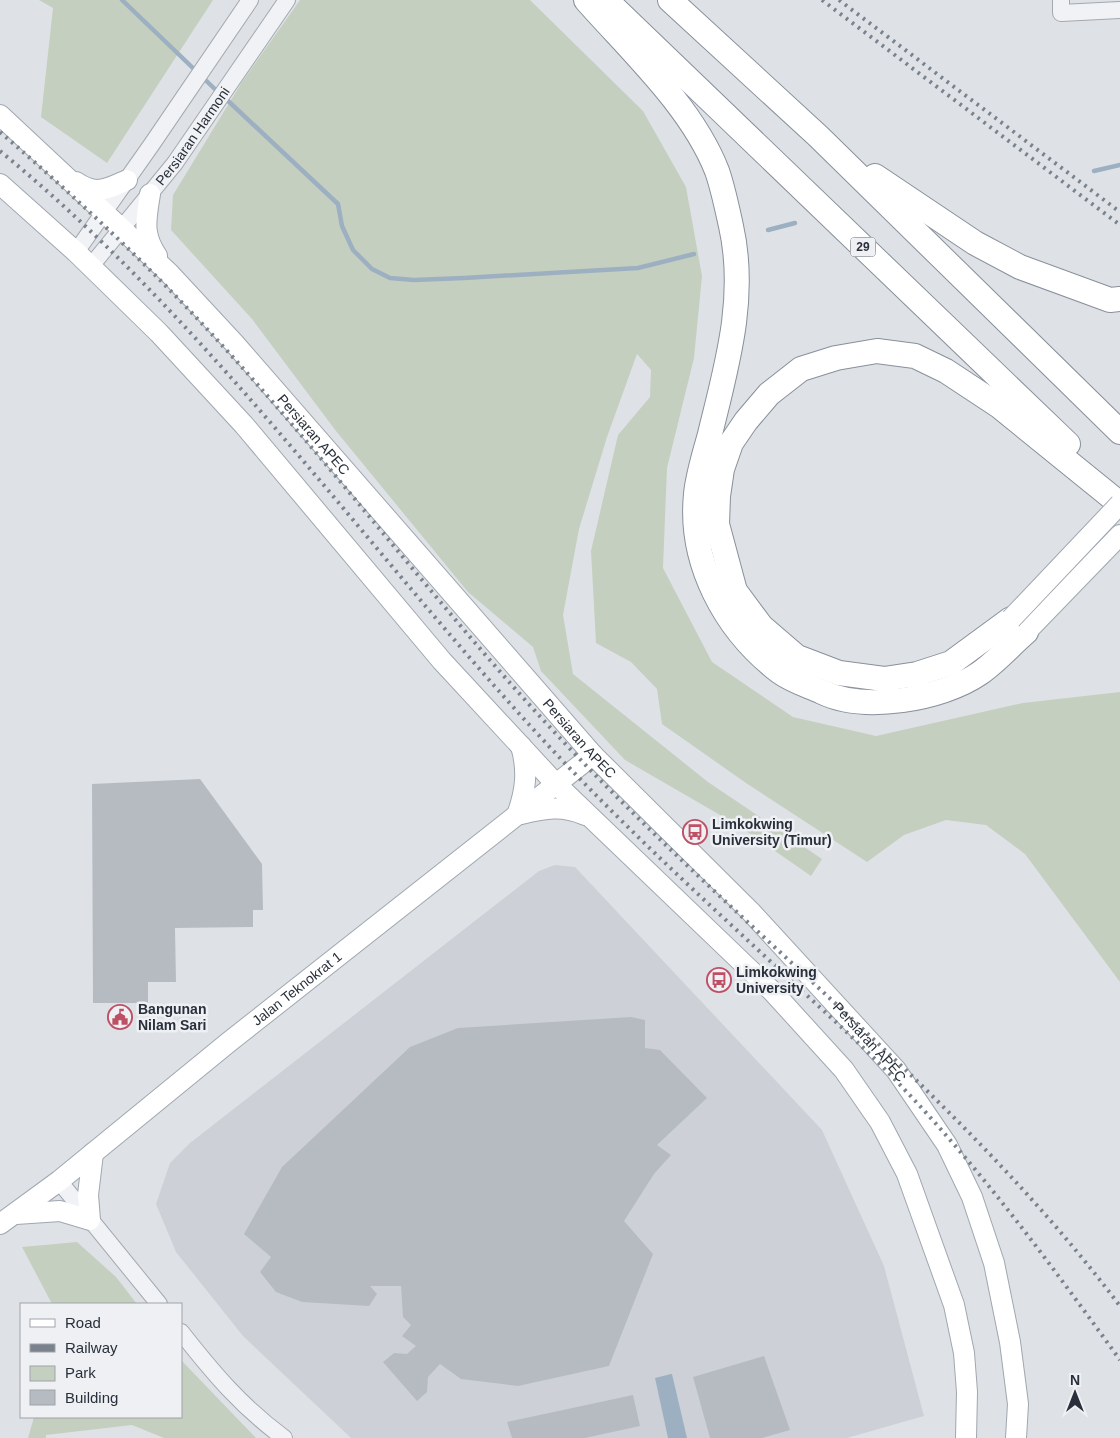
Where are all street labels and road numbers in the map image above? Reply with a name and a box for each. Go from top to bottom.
street label: Persiaran Harmoni [152,84,233,188]
road number: 29 [850,238,876,256]
street label: Persiaran APEC [274,391,353,478]
street label: Persiaran APEC [540,695,619,781]
street label: Jalan Teknokrat 1 [249,948,345,1029]
street label: Persiaran APEC [830,999,909,1085]

